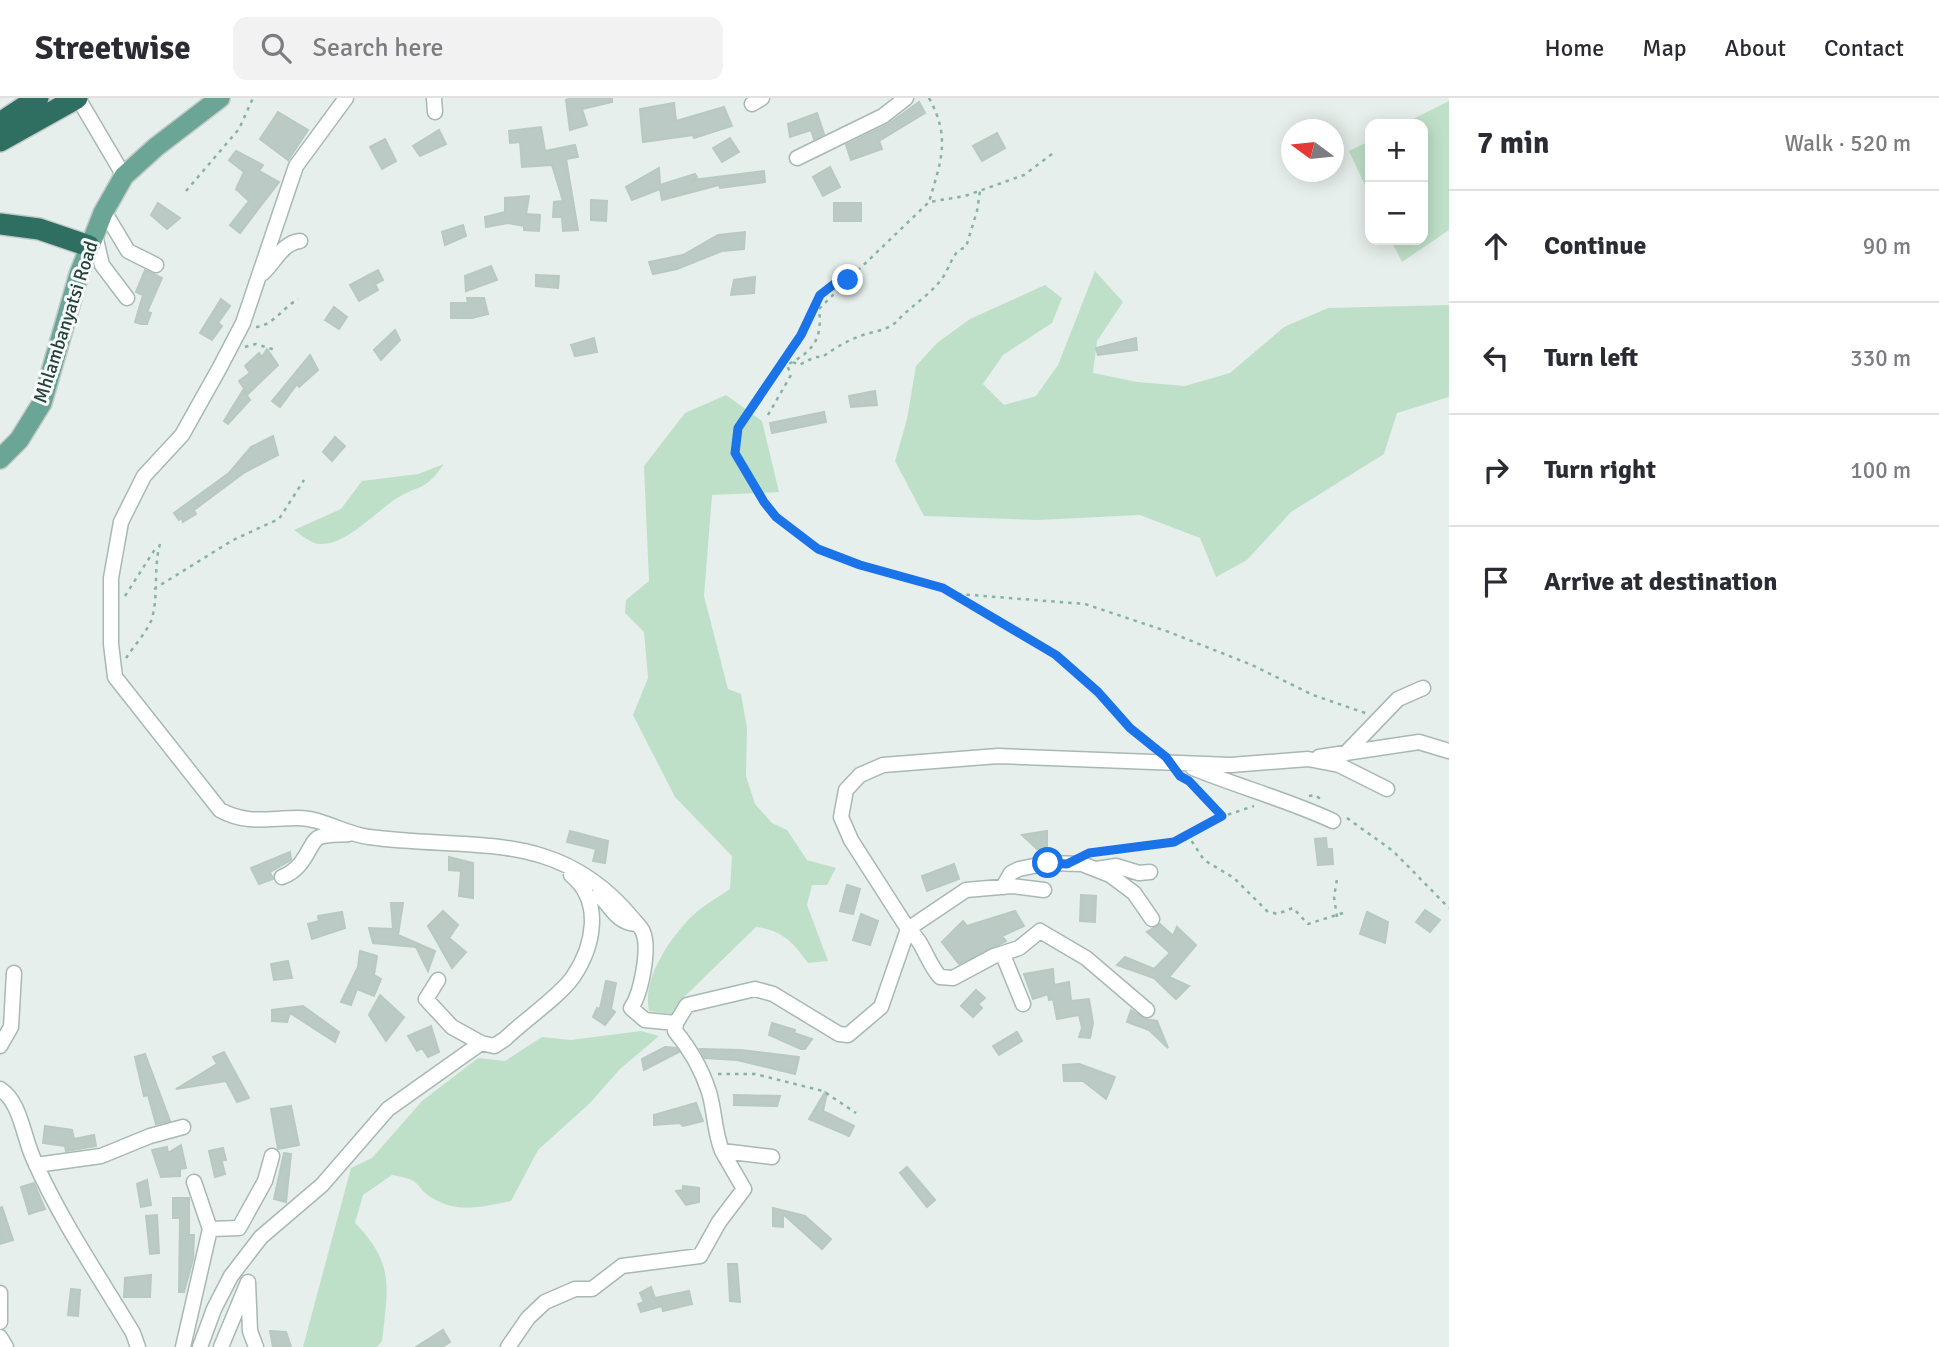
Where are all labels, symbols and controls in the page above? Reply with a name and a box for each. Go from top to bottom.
search box [233,17,723,80]
text: Streetwise [35,28,191,69]
icon: search [257,29,295,67]
text: Search here [313,32,444,64]
text: Home [1544,33,1604,63]
text: Map [1642,33,1687,63]
text: About [1725,33,1786,63]
text: Contact [1824,33,1904,63]
north arrow [1281,119,1344,182]
map controls [1365,119,1428,245]
button: + [1365,119,1428,182]
text: 7 min [1477,125,1549,162]
text: Walk · 520 m [1785,129,1911,158]
button: − [1365,182,1428,245]
icon: ahead [1477,227,1515,265]
text: Continue [1544,230,1646,262]
text: 90 m [1863,232,1911,261]
street label: Mhlambanyatsi Road [28,238,104,406]
route end [832,264,863,295]
icon: left [1477,339,1515,377]
text: Turn left [1544,342,1638,374]
text: 330 m [1850,344,1911,373]
icon: right [1477,451,1515,489]
text: Turn right [1544,454,1656,486]
text: 100 m [1850,456,1911,485]
icon: arrive [1477,563,1515,601]
text: Arrive at destination [1544,566,1777,598]
route start [1032,847,1063,878]

